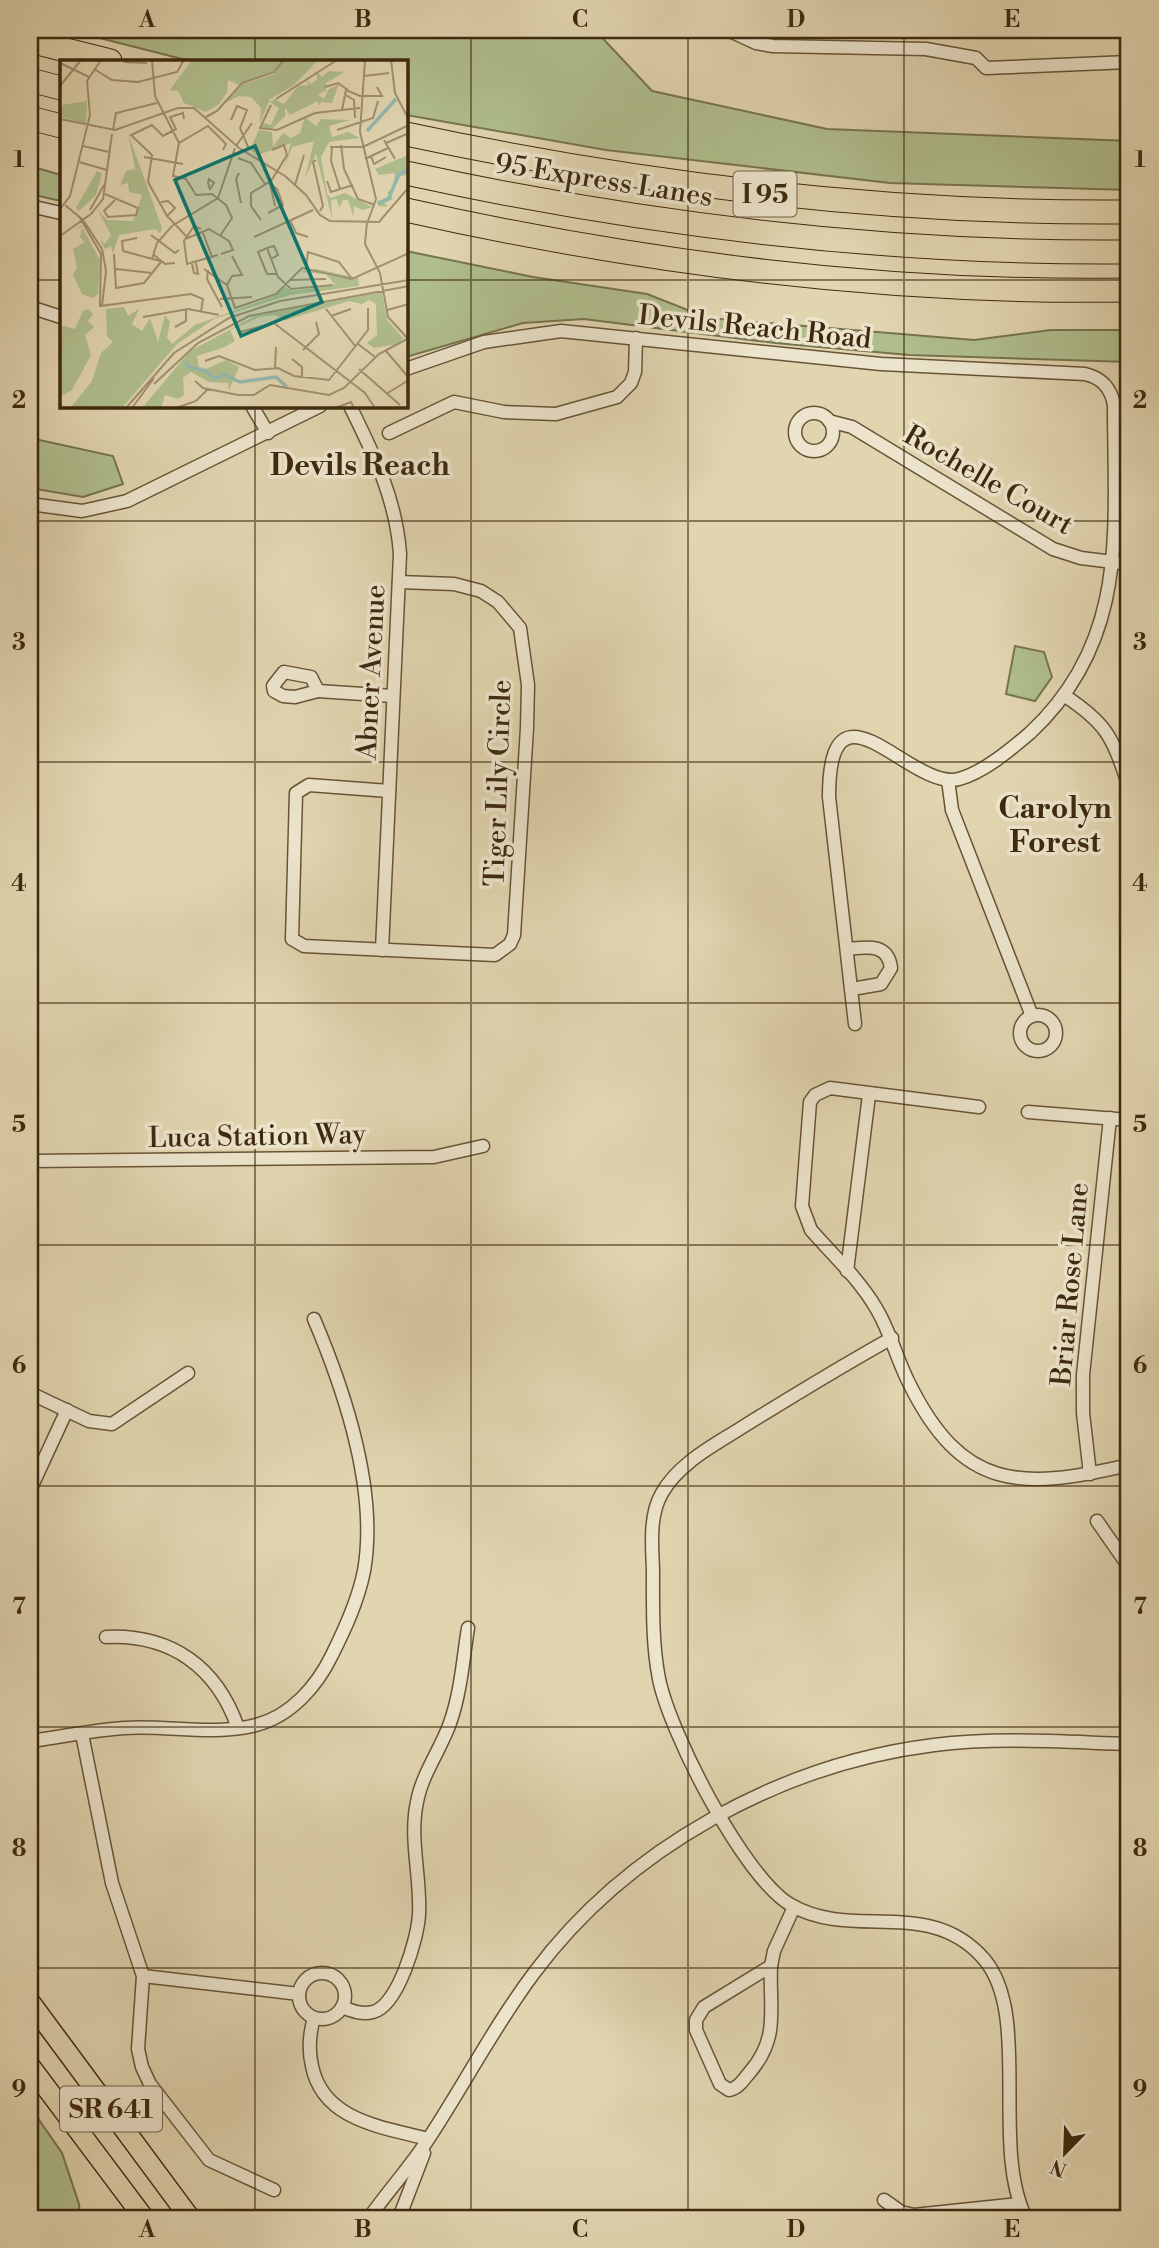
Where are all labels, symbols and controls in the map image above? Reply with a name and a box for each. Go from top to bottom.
text: A [138,6,156,34]
text: B [354,6,372,34]
text: C [572,6,588,34]
text: D [787,6,805,34]
text: E [1004,6,1020,34]
inset map [60,60,408,408]
text: 1 [13,146,25,174]
street label: 95 Express Lanes [492,146,715,215]
text: 1 [1134,146,1146,174]
road number: I 95 [734,172,796,216]
street label: Devils Reach Road [637,298,873,357]
text: 2 [12,387,26,415]
text: 2 [1133,387,1147,415]
street label: Rochelle Court [897,418,1079,543]
district label: Devils Reach [270,447,450,485]
street label: Abner Avenue [349,583,394,762]
text: 3 [12,629,26,657]
text: 3 [1133,629,1147,657]
street label: Tiger Lily Circle [477,679,520,887]
district label: Carolyn Forest [998,790,1112,862]
text: 4 [11,870,27,898]
text: 4 [1132,870,1148,898]
text: 5 [12,1111,26,1139]
text: 5 [1133,1111,1147,1139]
street label: Luca Station Way [148,1117,367,1156]
street label: Briar Rose Lane [1044,1181,1097,1388]
text: 6 [12,1352,26,1380]
text: 6 [1133,1352,1147,1380]
text: 7 [12,1593,26,1621]
text: 7 [1133,1593,1147,1621]
text: 8 [12,1835,26,1863]
text: 8 [1133,1835,1147,1863]
text: 9 [12,2076,26,2104]
text: 9 [1133,2076,1147,2104]
road number: SR 641 [60,2086,162,2132]
north arrow [1030,2118,1100,2188]
text: N [1047,2154,1070,2182]
text: A [138,2216,156,2244]
text: B [354,2216,372,2244]
text: C [572,2216,588,2244]
text: D [787,2216,805,2244]
text: E [1004,2216,1020,2244]

